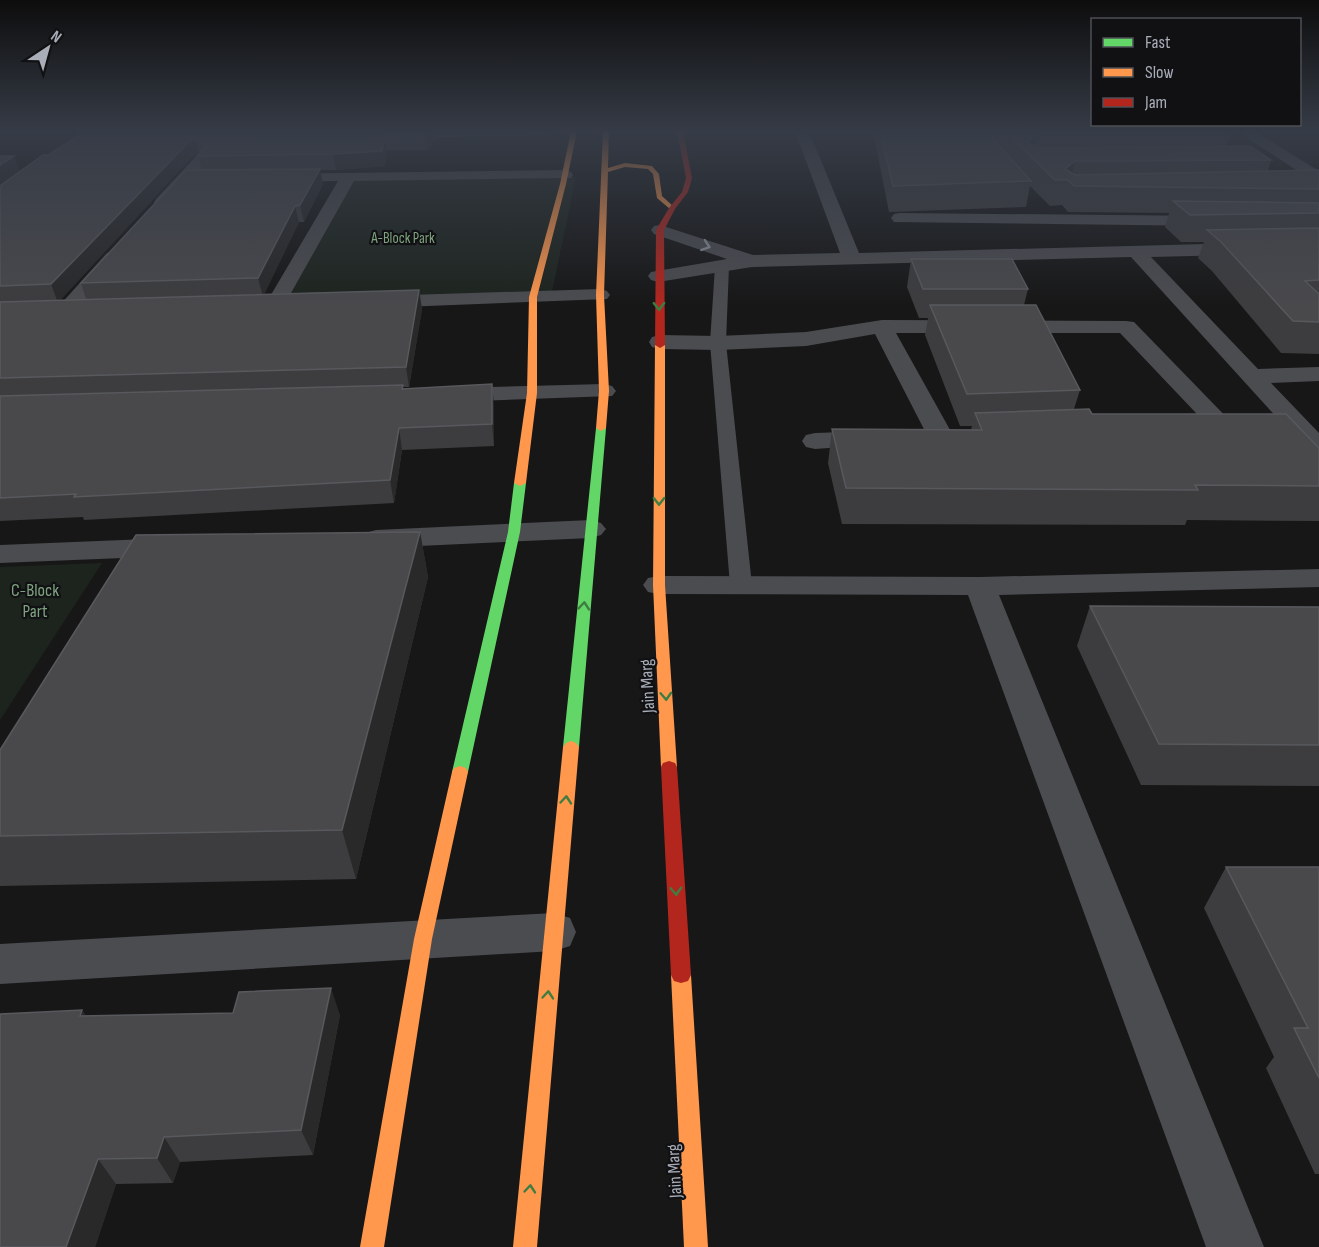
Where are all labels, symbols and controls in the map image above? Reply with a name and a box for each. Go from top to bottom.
north arrow [18,18,78,78]
legend [1091,18,1301,126]
text: N [47,27,65,47]
text: Fast [1145,32,1171,53]
text: Slow [1145,62,1174,83]
text: Jam [1144,92,1167,113]
park label: A-Block Park [370,229,435,248]
one-way arrow [700,239,711,251]
one-way arrow [653,302,665,311]
one-way arrow [653,497,665,506]
park label: C-Block Part [11,580,59,622]
one-way arrow [577,602,590,611]
street label: Jain Marg [636,658,659,715]
one-way arrow [659,692,672,701]
one-way arrow [559,796,572,805]
one-way arrow [670,886,683,895]
one-way arrow [541,990,554,999]
street label: Jain Marg [663,1143,686,1200]
one-way arrow [523,1184,536,1193]

